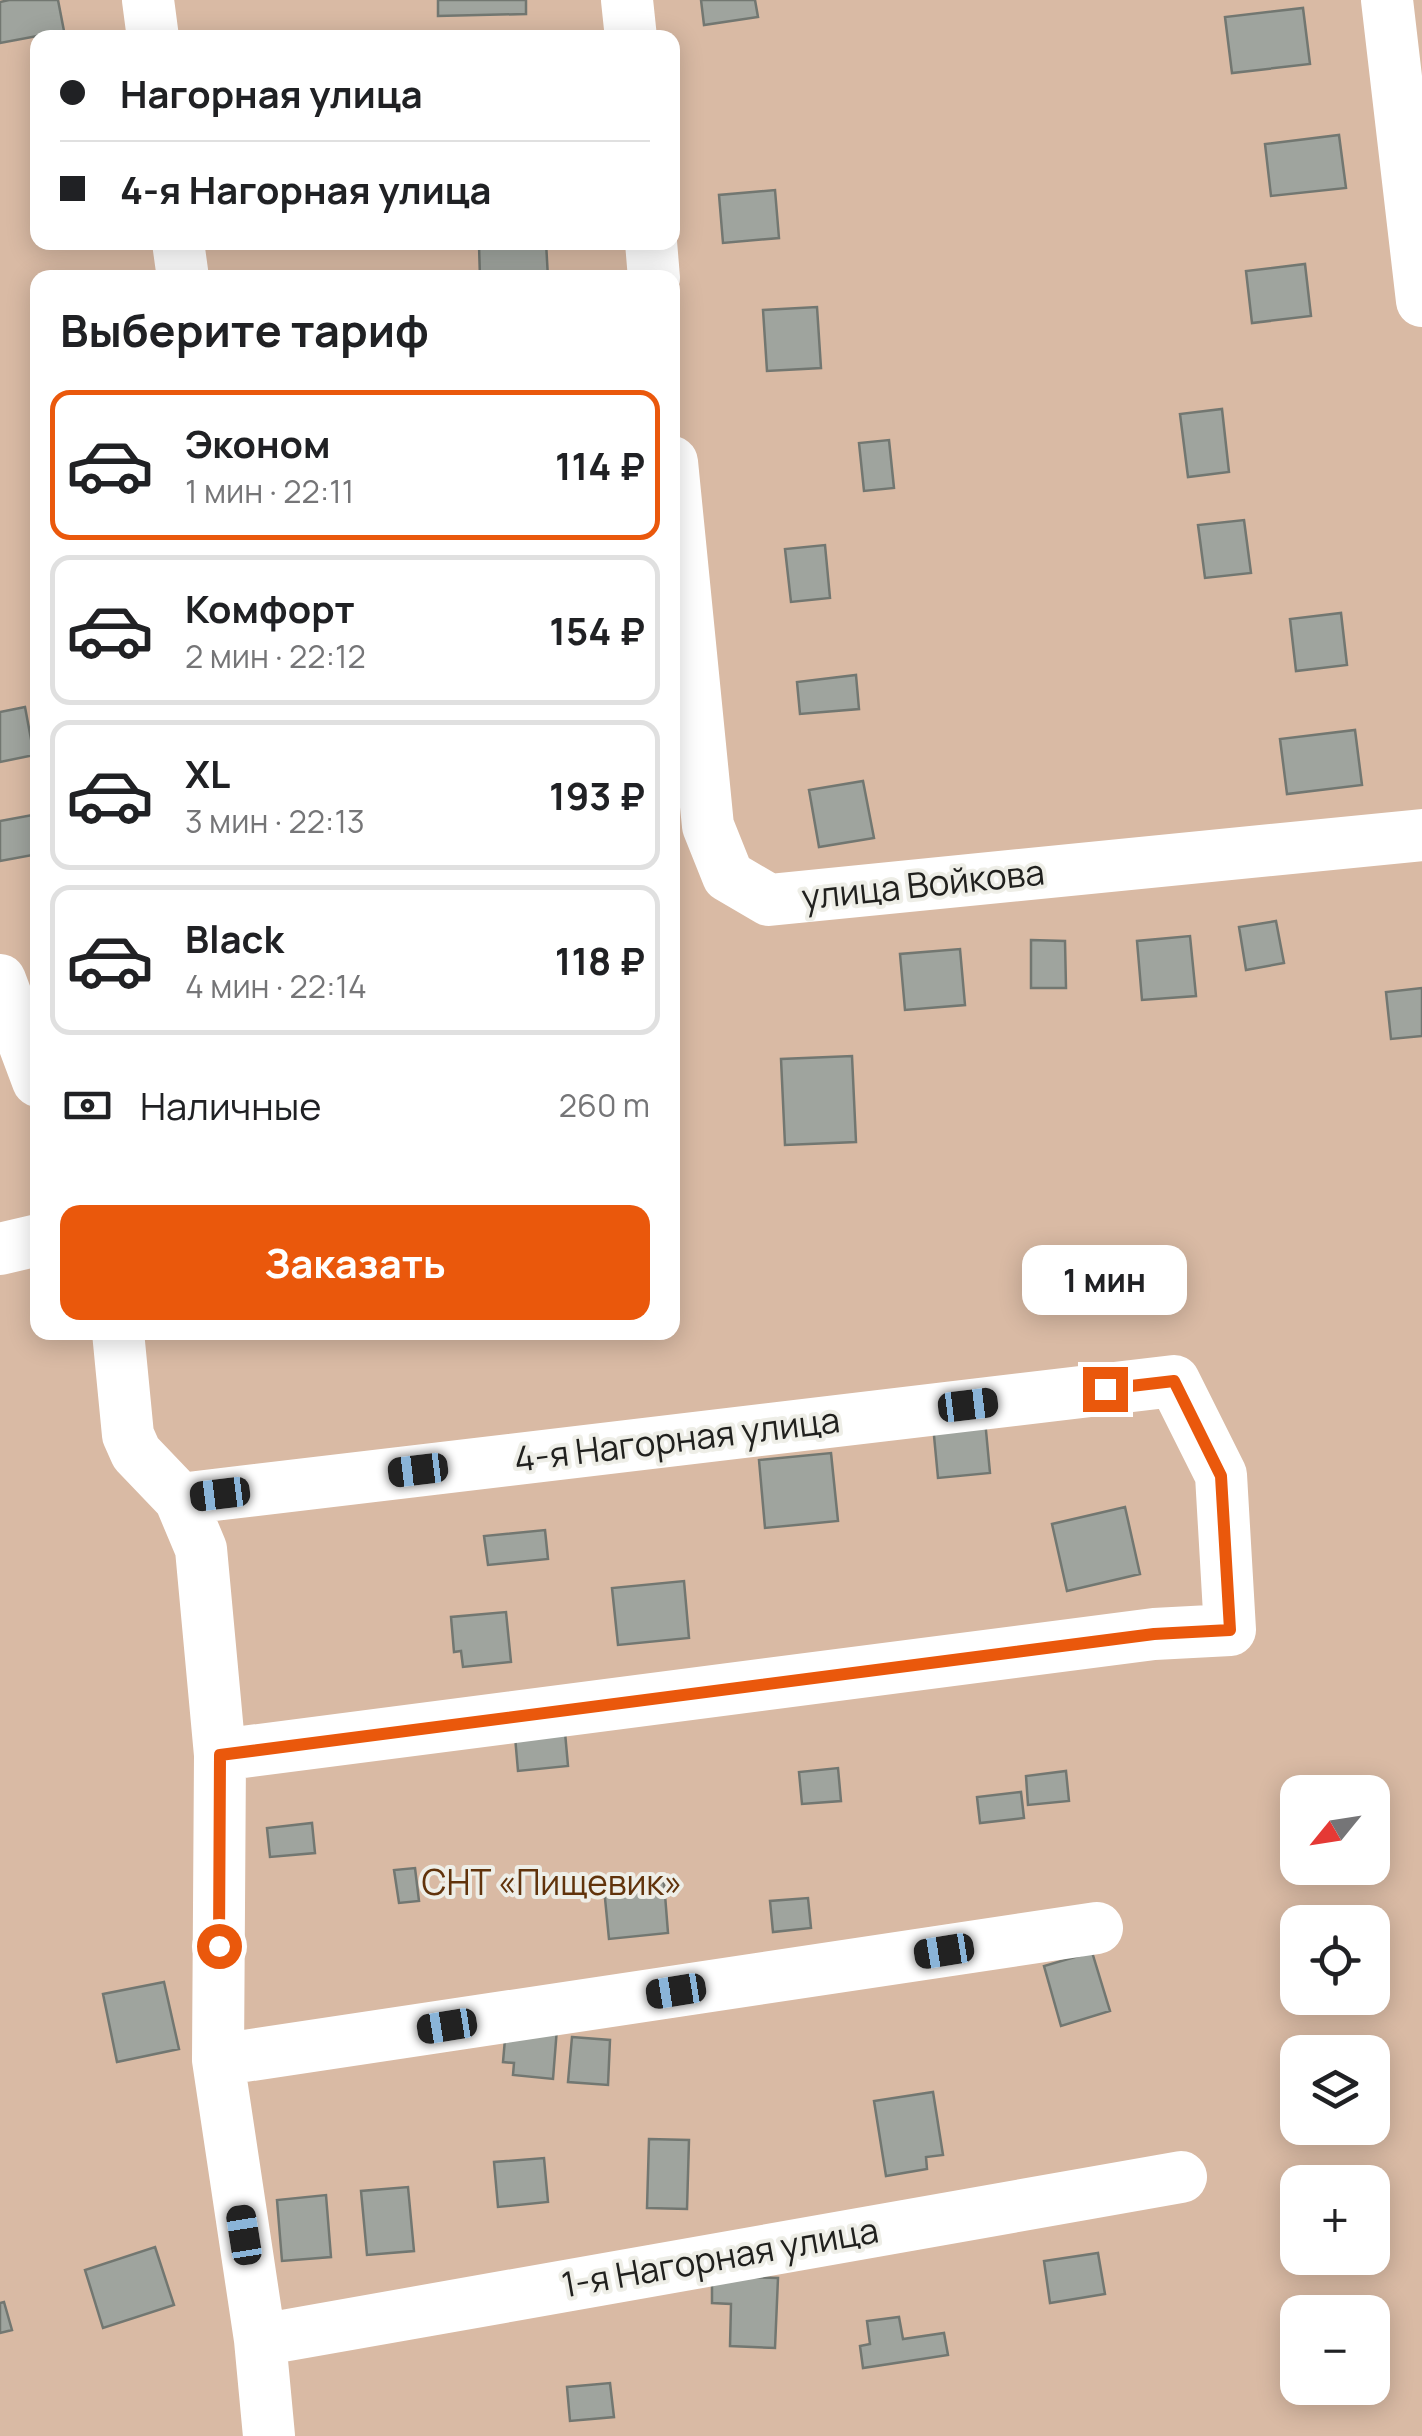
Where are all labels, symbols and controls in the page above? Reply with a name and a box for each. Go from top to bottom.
text: Нагорная улица [120,67,423,119]
text: 4-я Нагорная улица [120,163,492,215]
text: Выберите тариф [60,299,429,361]
text: Эконом [185,417,331,469]
icon: car [65,420,155,510]
text: 114 ₽ [555,439,645,491]
text: 1 мин · 22:11 [185,469,354,513]
text: Комфорт [185,582,355,634]
icon: car [65,585,155,675]
text: 154 ₽ [549,604,645,656]
text: 2 мин · 22:12 [185,634,366,678]
text: XL [185,747,230,799]
icon: car [65,750,155,840]
text: 193 ₽ [549,769,645,821]
text: 3 мин · 22:13 [185,799,365,843]
street label: улица Войкова [799,847,1047,921]
text: Black [185,912,284,964]
icon: car [65,915,155,1005]
text: 118 ₽ [555,934,645,986]
text: 4 мин · 22:14 [185,964,367,1008]
icon: cash [60,1078,115,1133]
text: Наличные [140,1079,321,1131]
text: 260 m [559,1083,650,1127]
button: Заказать [60,1205,650,1320]
callout: 1 мин [1022,1244,1188,1314]
text: 1 мин [1063,1258,1146,1302]
route end [1083,1367,1128,1412]
car [936,1386,1000,1424]
street label: 4-я Нагорная улица [511,1395,842,1483]
car [386,1451,450,1489]
car [188,1475,252,1513]
north arrow [1280,1775,1390,1885]
map controls [1280,1775,1390,2405]
park label: СНТ «Пищевик» [422,1858,682,1906]
button: locate [1280,1905,1390,2015]
route start [197,1924,242,1969]
car [912,1931,976,1971]
car [644,1971,708,2011]
car [415,2006,479,2046]
button: layers [1280,2035,1390,2145]
button: + [1280,2165,1390,2275]
car [224,2203,264,2267]
street label: 1-я Нагорная улица [558,2206,882,2309]
button: − [1280,2295,1390,2405]

